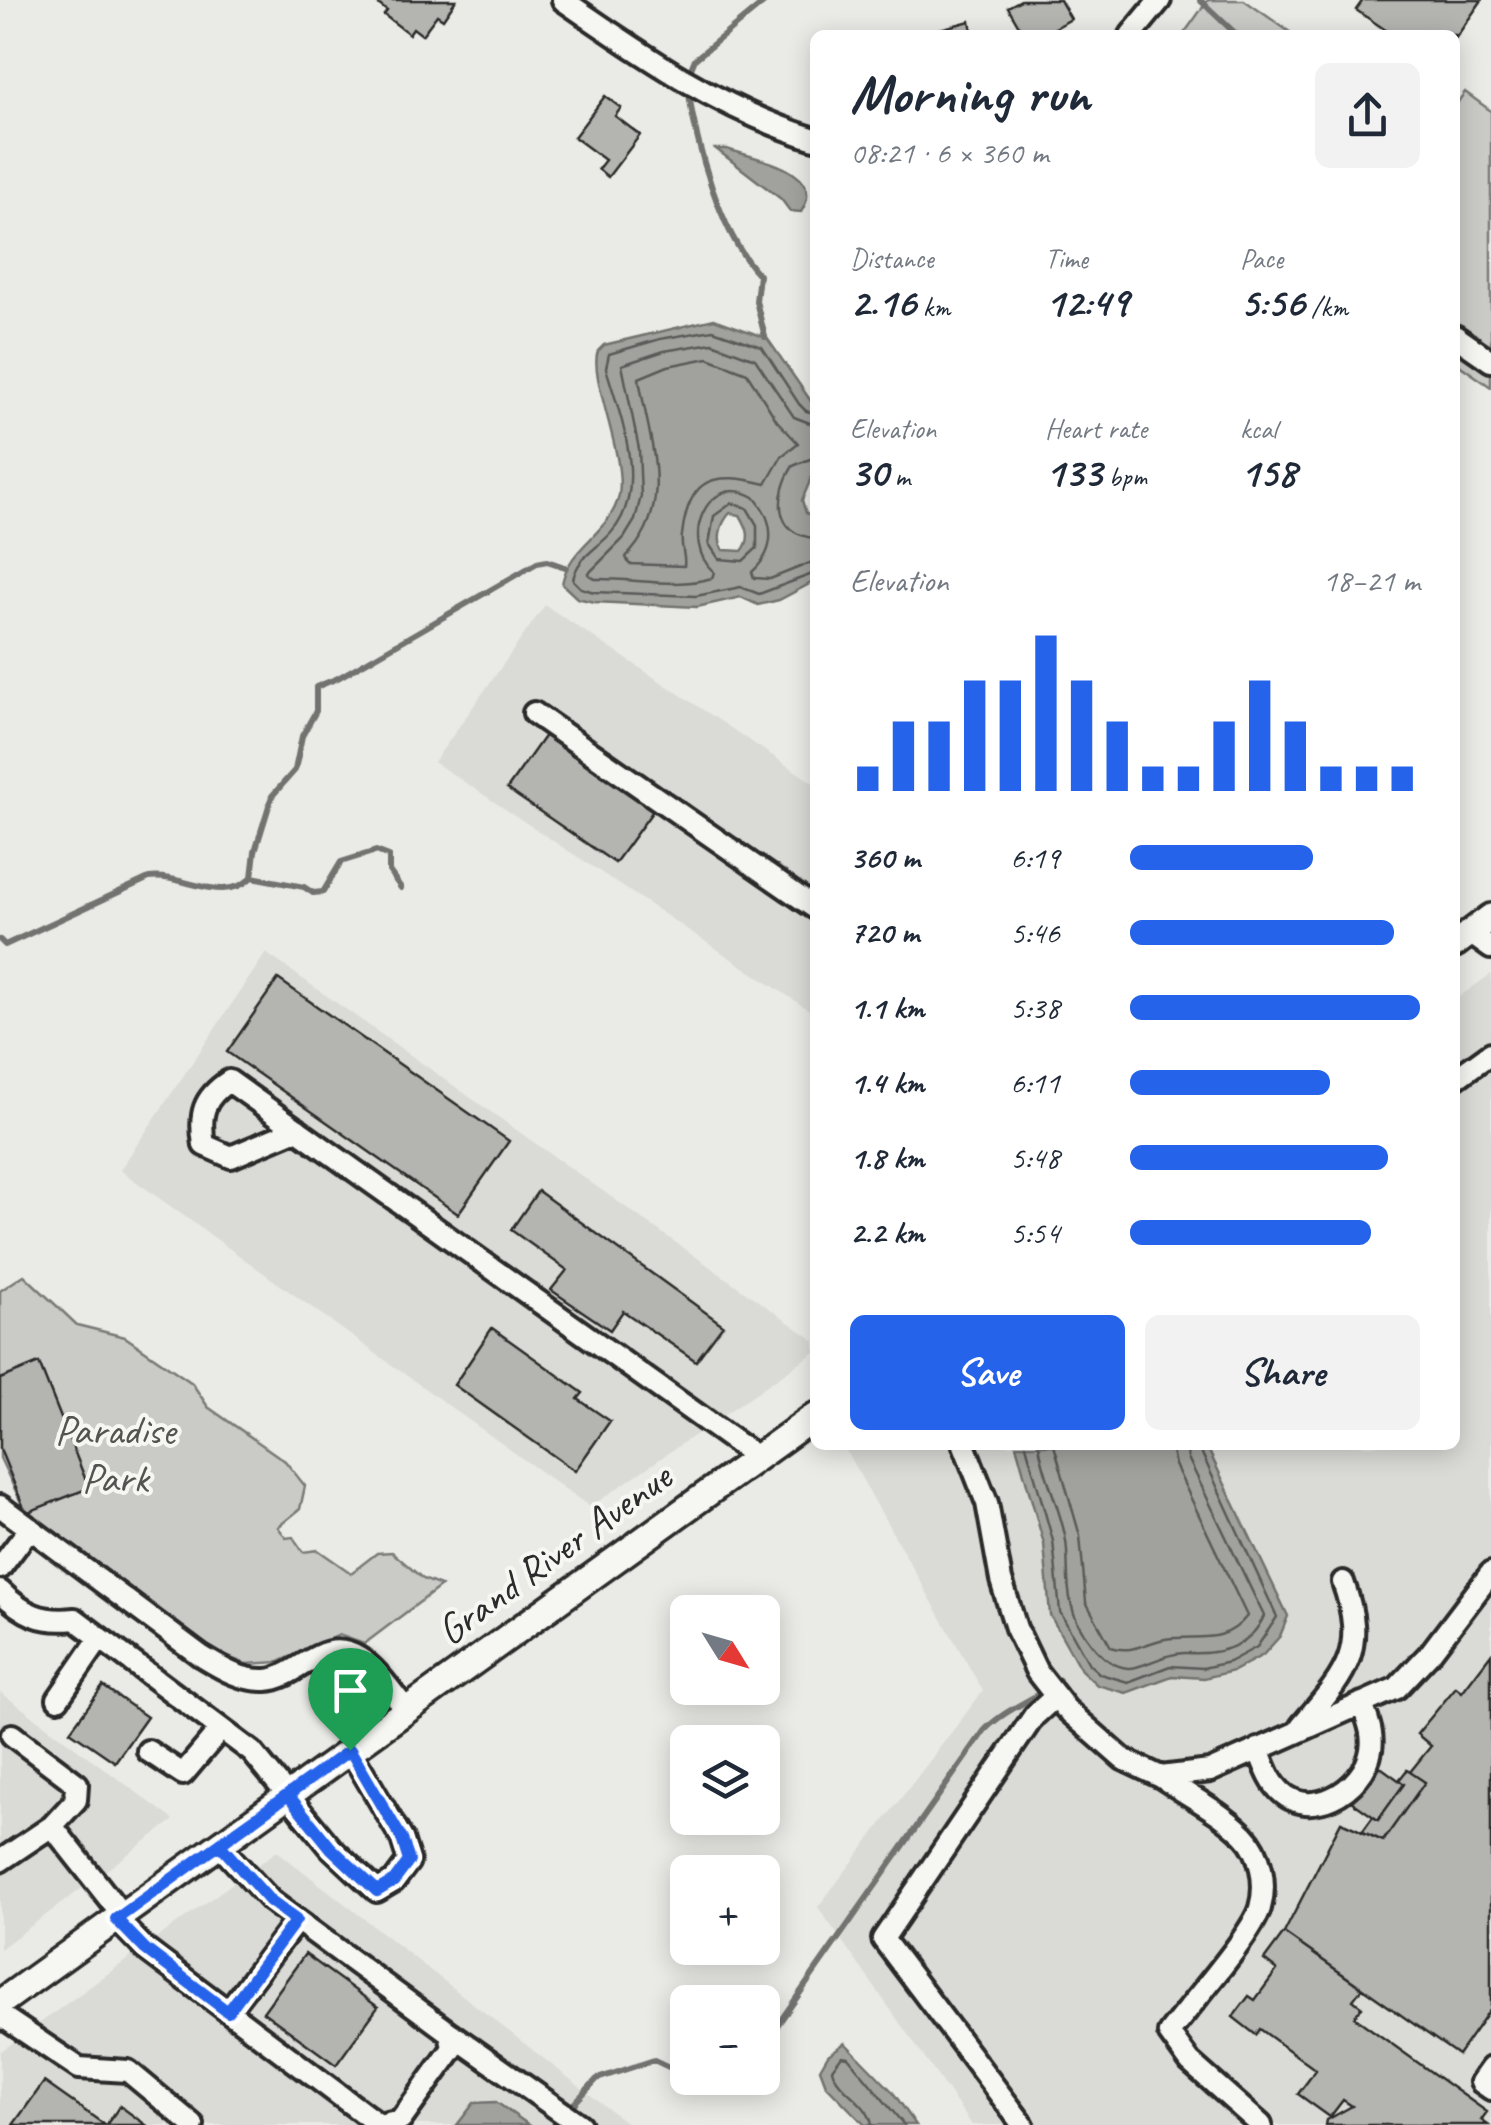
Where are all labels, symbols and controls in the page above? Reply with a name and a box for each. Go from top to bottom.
text: Morning run [850,59,1090,129]
button: share [1315,63,1420,168]
text: 08:21 · 6 × 360 m [850,132,1048,173]
text: Distance [850,241,934,276]
text: Time [1045,241,1088,276]
text: Pace [1240,241,1283,276]
text: 2.16 [850,276,916,329]
text: 12:49 [1045,276,1128,329]
text: 5:56 [1240,276,1305,329]
text: km [916,289,950,324]
text: /km [1305,289,1348,324]
text: Elevation [850,411,936,446]
text: Heart rate [1045,411,1147,446]
text: kcal [1240,411,1277,446]
text: 30 [850,446,888,499]
text: 133 [1045,446,1102,499]
text: 158 [1240,446,1296,499]
text: m [888,459,910,494]
text: bpm [1102,459,1147,494]
text: Elevation [850,560,948,601]
text: 18–21 m [1322,560,1420,601]
text: 360 m [850,837,920,878]
text: 6:19 [1010,837,1060,878]
text: 720 m [850,912,919,953]
text: 5:46 [1010,912,1060,953]
text: 1.1 km [850,987,924,1028]
text: 5:38 [1010,987,1060,1028]
text: 1.4 km [850,1062,924,1103]
text: 6:11 [1010,1062,1060,1103]
text: 1.8 km [850,1137,924,1178]
text: 5:48 [1010,1137,1060,1178]
text: 2.2 km [850,1212,924,1253]
text: 5:54 [1010,1212,1060,1253]
button: Save [850,1315,1125,1430]
button: Share [1145,1315,1420,1430]
park label: Paradise Park [55,1404,179,1505]
street label: Grand River Avenue [426,1450,684,1657]
north arrow [670,1595,780,1705]
map controls [670,1595,780,2095]
pin [308,1648,393,1751]
icon: arrive [323,1663,378,1718]
button: layers [670,1725,780,1835]
button: + [670,1855,780,1965]
button: − [670,1985,780,2095]

